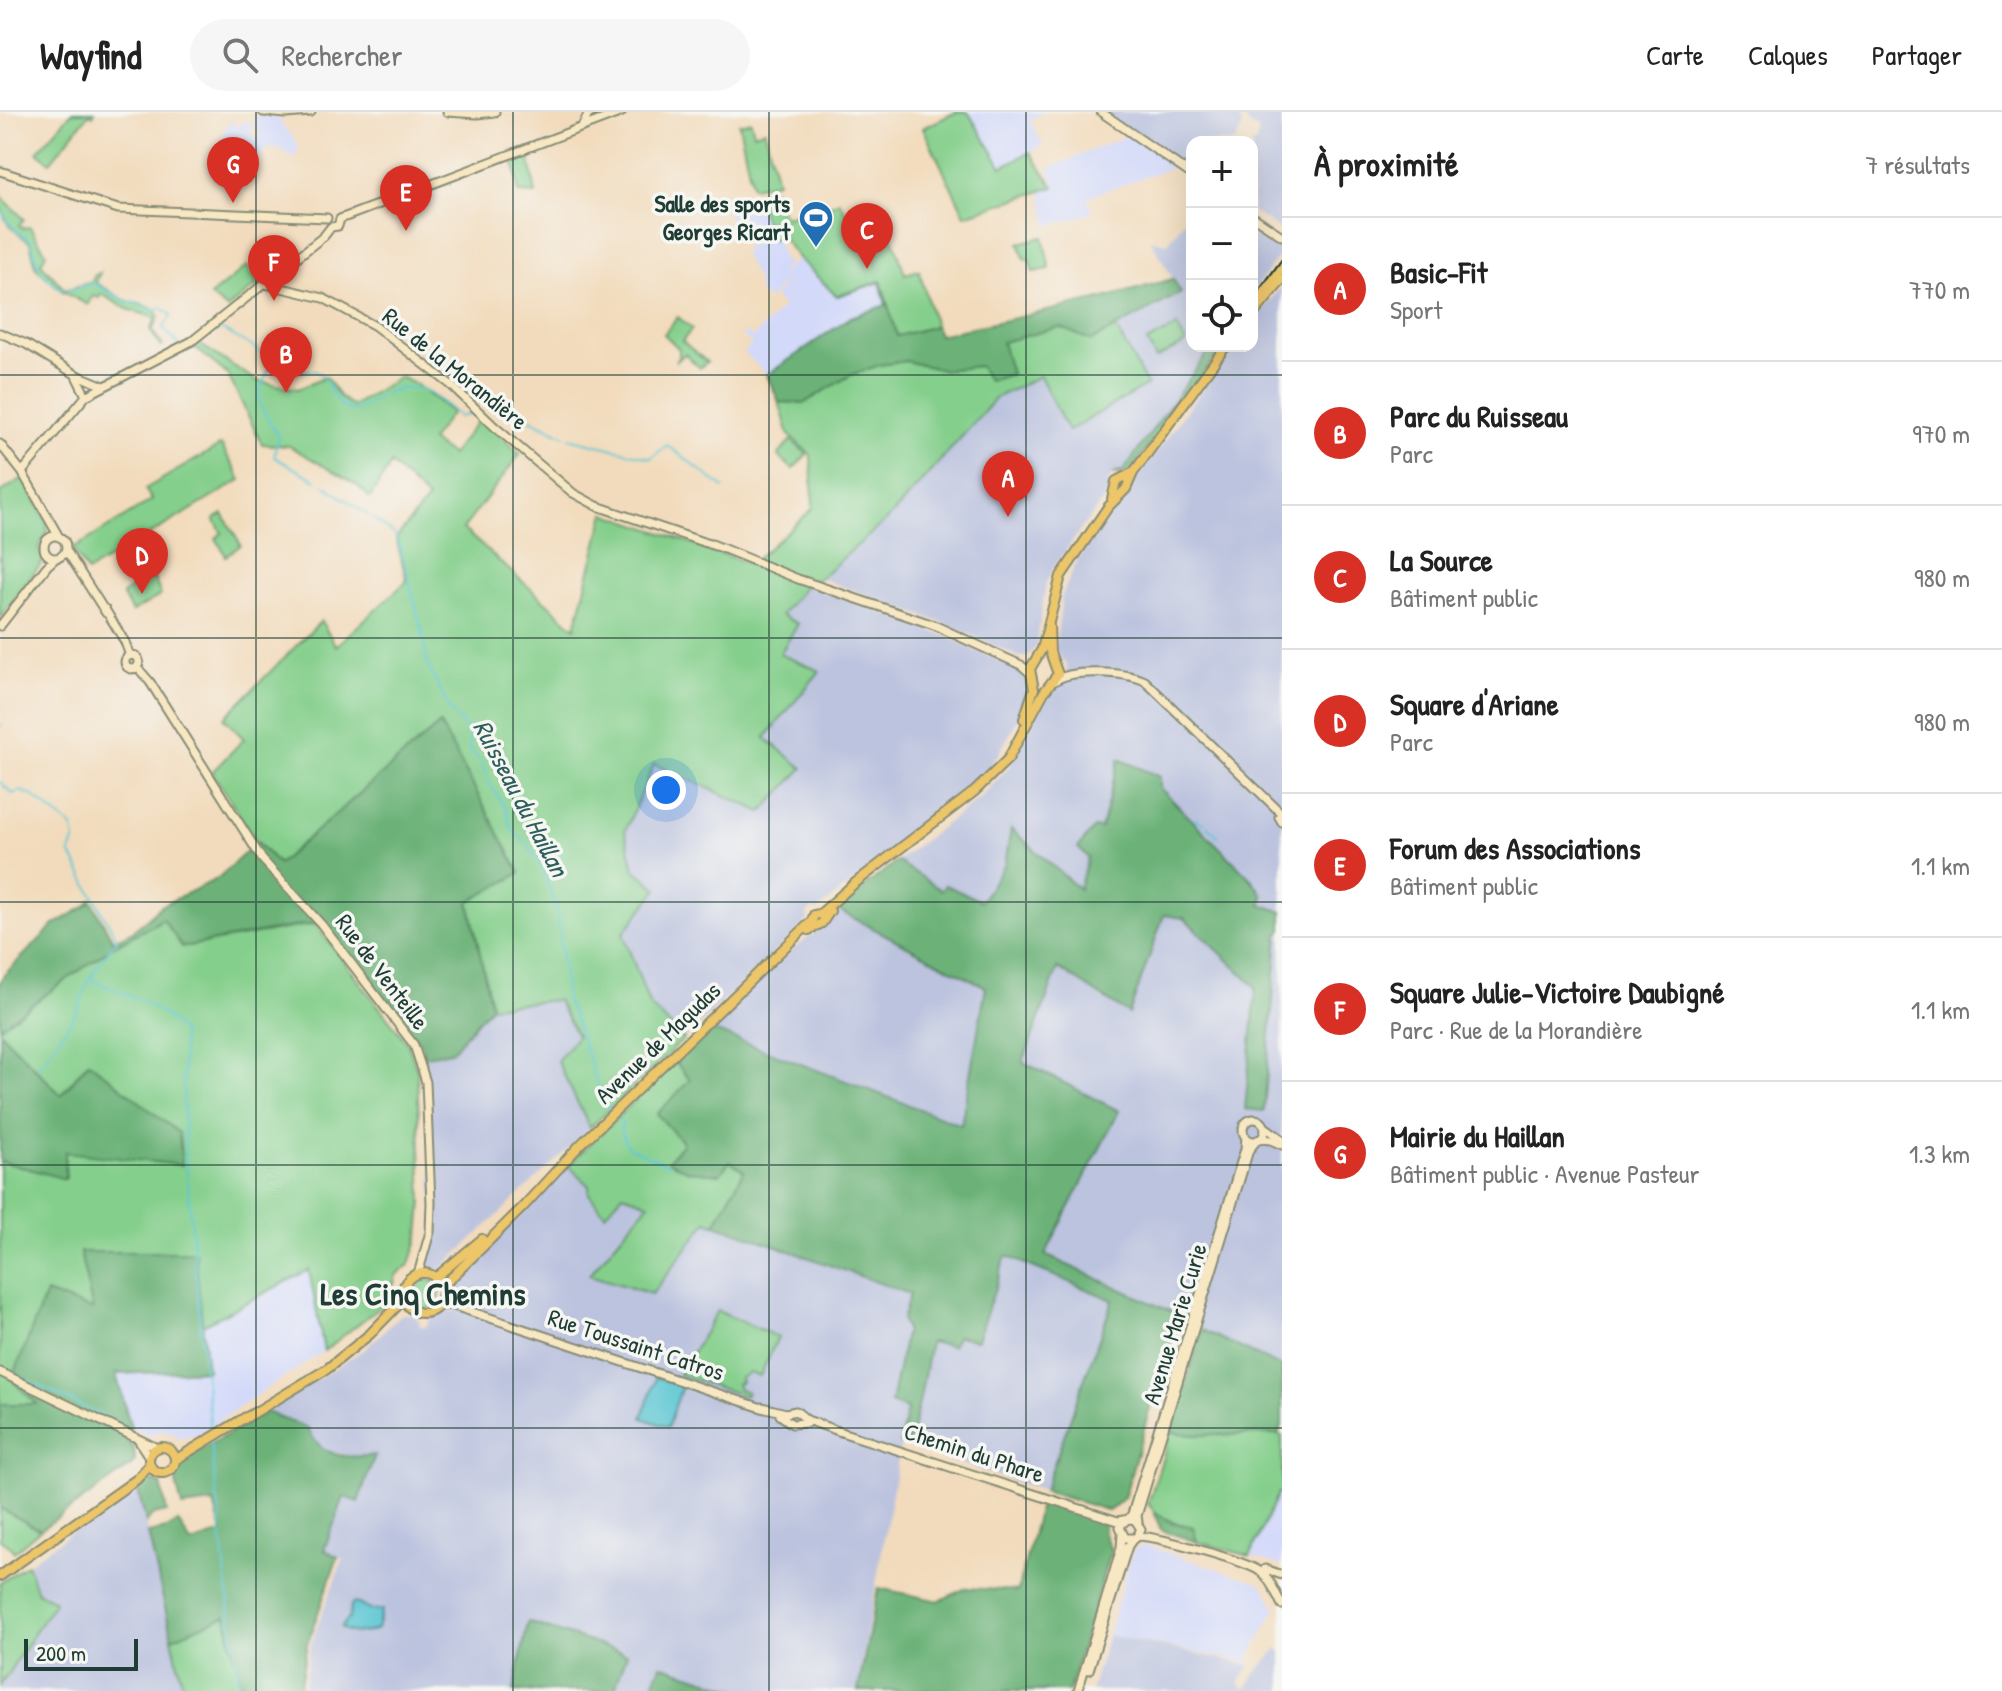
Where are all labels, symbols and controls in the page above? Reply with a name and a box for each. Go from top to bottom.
search box [190,19,750,91]
text: Wayfind [40,29,142,81]
icon: search [218,33,262,77]
text: Rechercher [282,35,403,75]
text: Carte [1646,36,1704,74]
text: Calques [1748,36,1828,74]
text: Partager [1872,36,1962,74]
map controls [1186,136,1258,352]
button: + [1186,136,1258,208]
pin: G [207,137,259,203]
text: À proximité [1314,141,1459,187]
text: 7 résultats [1865,147,1970,182]
pin: E [380,165,432,231]
place label: Salle des sports Georges Ricart [655,187,791,248]
sports icon: Salle des sports Georges Ricart [797,199,835,249]
pin: C [841,203,893,269]
button: − [1186,208,1258,280]
pin: F [248,235,300,301]
text: Basic-Fit [1390,252,1487,292]
text: A [1334,272,1346,307]
text: 770 m [1909,272,1970,307]
button: locate [1186,280,1258,352]
text: Sport [1390,292,1443,327]
street label: Rue de la Morandière [376,300,535,437]
pin: B [260,327,312,393]
text: Parc du Ruisseau [1390,396,1568,436]
text: B [1333,416,1347,451]
text: 970 m [1912,416,1970,451]
text: Parc [1390,436,1433,471]
pin: A [982,451,1034,517]
pin: D [116,528,168,594]
text: La Source [1390,540,1493,580]
text: C [1333,560,1347,595]
text: 980 m [1914,560,1970,595]
text: Bâtiment public [1390,580,1538,615]
text: Square d'Ariane [1390,684,1559,724]
text: D [1334,704,1346,739]
text: 980 m [1914,704,1970,739]
water label: Ruisseau du Haillan [465,713,579,884]
text: Parc [1390,724,1433,759]
your location [646,770,686,810]
text: Forum des Associations [1390,828,1640,868]
text: E [1334,848,1346,883]
text: 1.1 km [1911,848,1970,883]
text: Bâtiment public [1390,868,1538,903]
street label: Rue de Venteille [329,907,437,1036]
text: Square Julie-Victoire Daubigné [1390,972,1724,1012]
street label: Avenue de Magudas [588,974,727,1110]
text: F [1335,992,1345,1027]
text: 1.1 km [1911,992,1970,1027]
text: Parc · Rue de la Morandière [1390,1012,1643,1047]
text: Mairie du Haillan [1390,1116,1565,1156]
text: G [1334,1136,1346,1171]
text: 1.3 km [1909,1136,1970,1171]
text: Bâtiment public · Avenue Pasteur [1390,1156,1699,1191]
street label: Avenue Marie Curie [1134,1239,1214,1408]
district label: Les Cinq Chemins [320,1272,526,1316]
street label: Rue Toussaint Catros [544,1301,728,1388]
street label: Chemin du Phare [900,1414,1049,1490]
scale bar [24,1635,138,1671]
text: 200 m [36,1638,86,1668]

